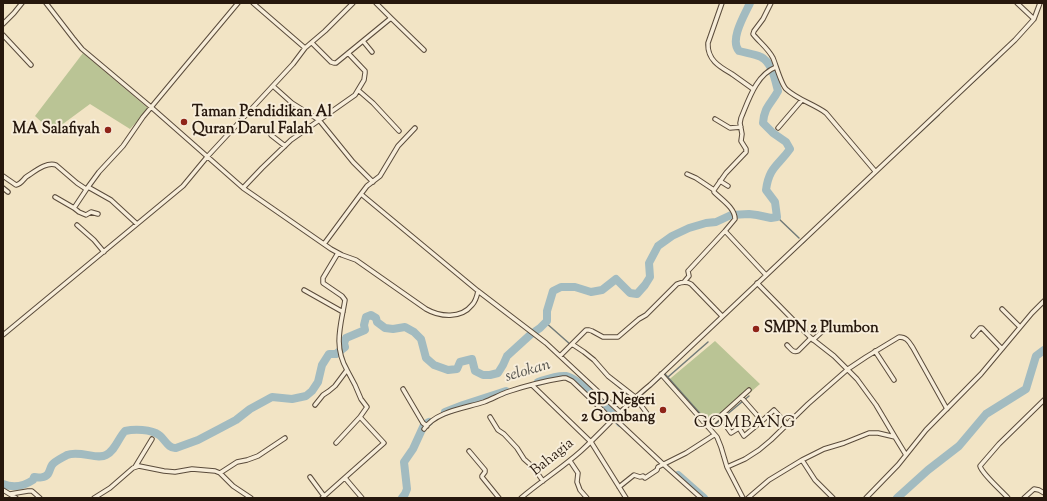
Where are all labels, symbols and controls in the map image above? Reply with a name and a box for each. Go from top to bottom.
place label: Taman Pendidikan Al Quran Darul Falah [192,104,332,139]
marker: Taman Pendidikan Al Quran Darul Falah [179,117,189,127]
place label: MA Salafiyah [13,121,100,139]
marker: MA Salafiyah [103,125,113,135]
place label: SMPN 2 Plumbon [764,320,879,338]
marker: SMPN 2 Plumbon [751,324,761,334]
water label: selokan [503,356,553,388]
place label: SD Negeri 2 Gombang [581,392,655,427]
marker: SD Negeri 2 Gombang [658,405,668,415]
district label: GOMBANG [694,414,796,434]
street label: Bahagia [528,435,578,481]

